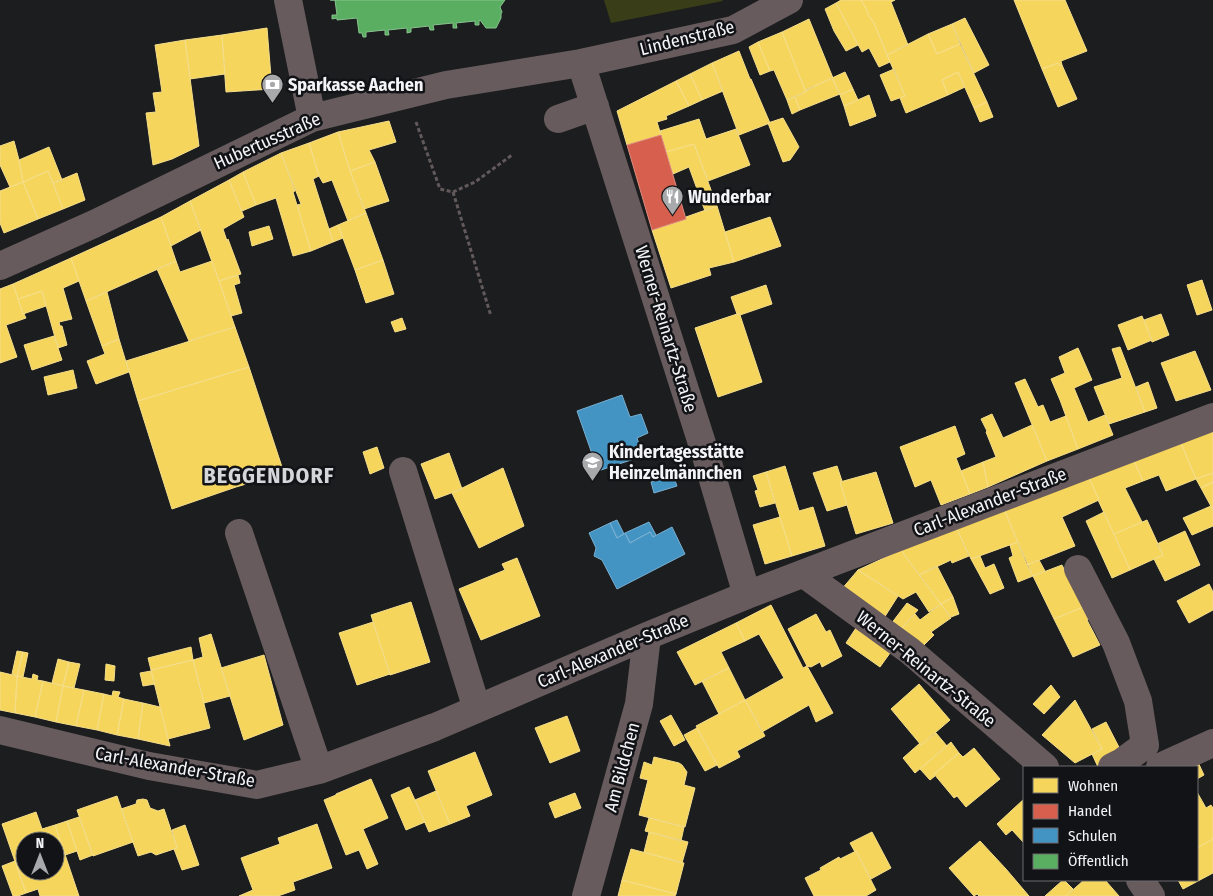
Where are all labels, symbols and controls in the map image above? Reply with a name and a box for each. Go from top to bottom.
street label: Lindenstraße [637,16,737,60]
bank icon: Sparkasse Aachen [260,73,284,104]
place label: Sparkasse Aachen [288,74,423,96]
street label: Hubertusstraße [210,108,324,174]
restaurant icon: Wunderbar [660,185,684,216]
place label: Wunderbar [688,186,772,208]
street label: Werner-Reinartz-Straße [630,243,702,415]
place label: Kindertagesstätte Heinzelmännchen [609,441,744,484]
school or university icon: Kindertagesstätte Heinzelmännchen [581,450,605,481]
district label: BEGGENDORF [203,462,335,489]
street label: Carl-Alexander-Straße [910,463,1070,541]
street label: Werner-Reinartz-Straße [852,606,1000,732]
street label: Carl-Alexander-Straße [534,609,692,693]
street label: Am Bildchen [599,720,645,814]
street label: Carl-Alexander-Straße [93,742,257,792]
legend [1023,766,1198,881]
text: Wohnen [1068,777,1118,795]
text: Handel [1068,802,1112,820]
text: Schulen [1068,827,1117,845]
north arrow [15,831,65,881]
text: N [36,835,44,852]
text: Öffentlich [1068,852,1129,870]

